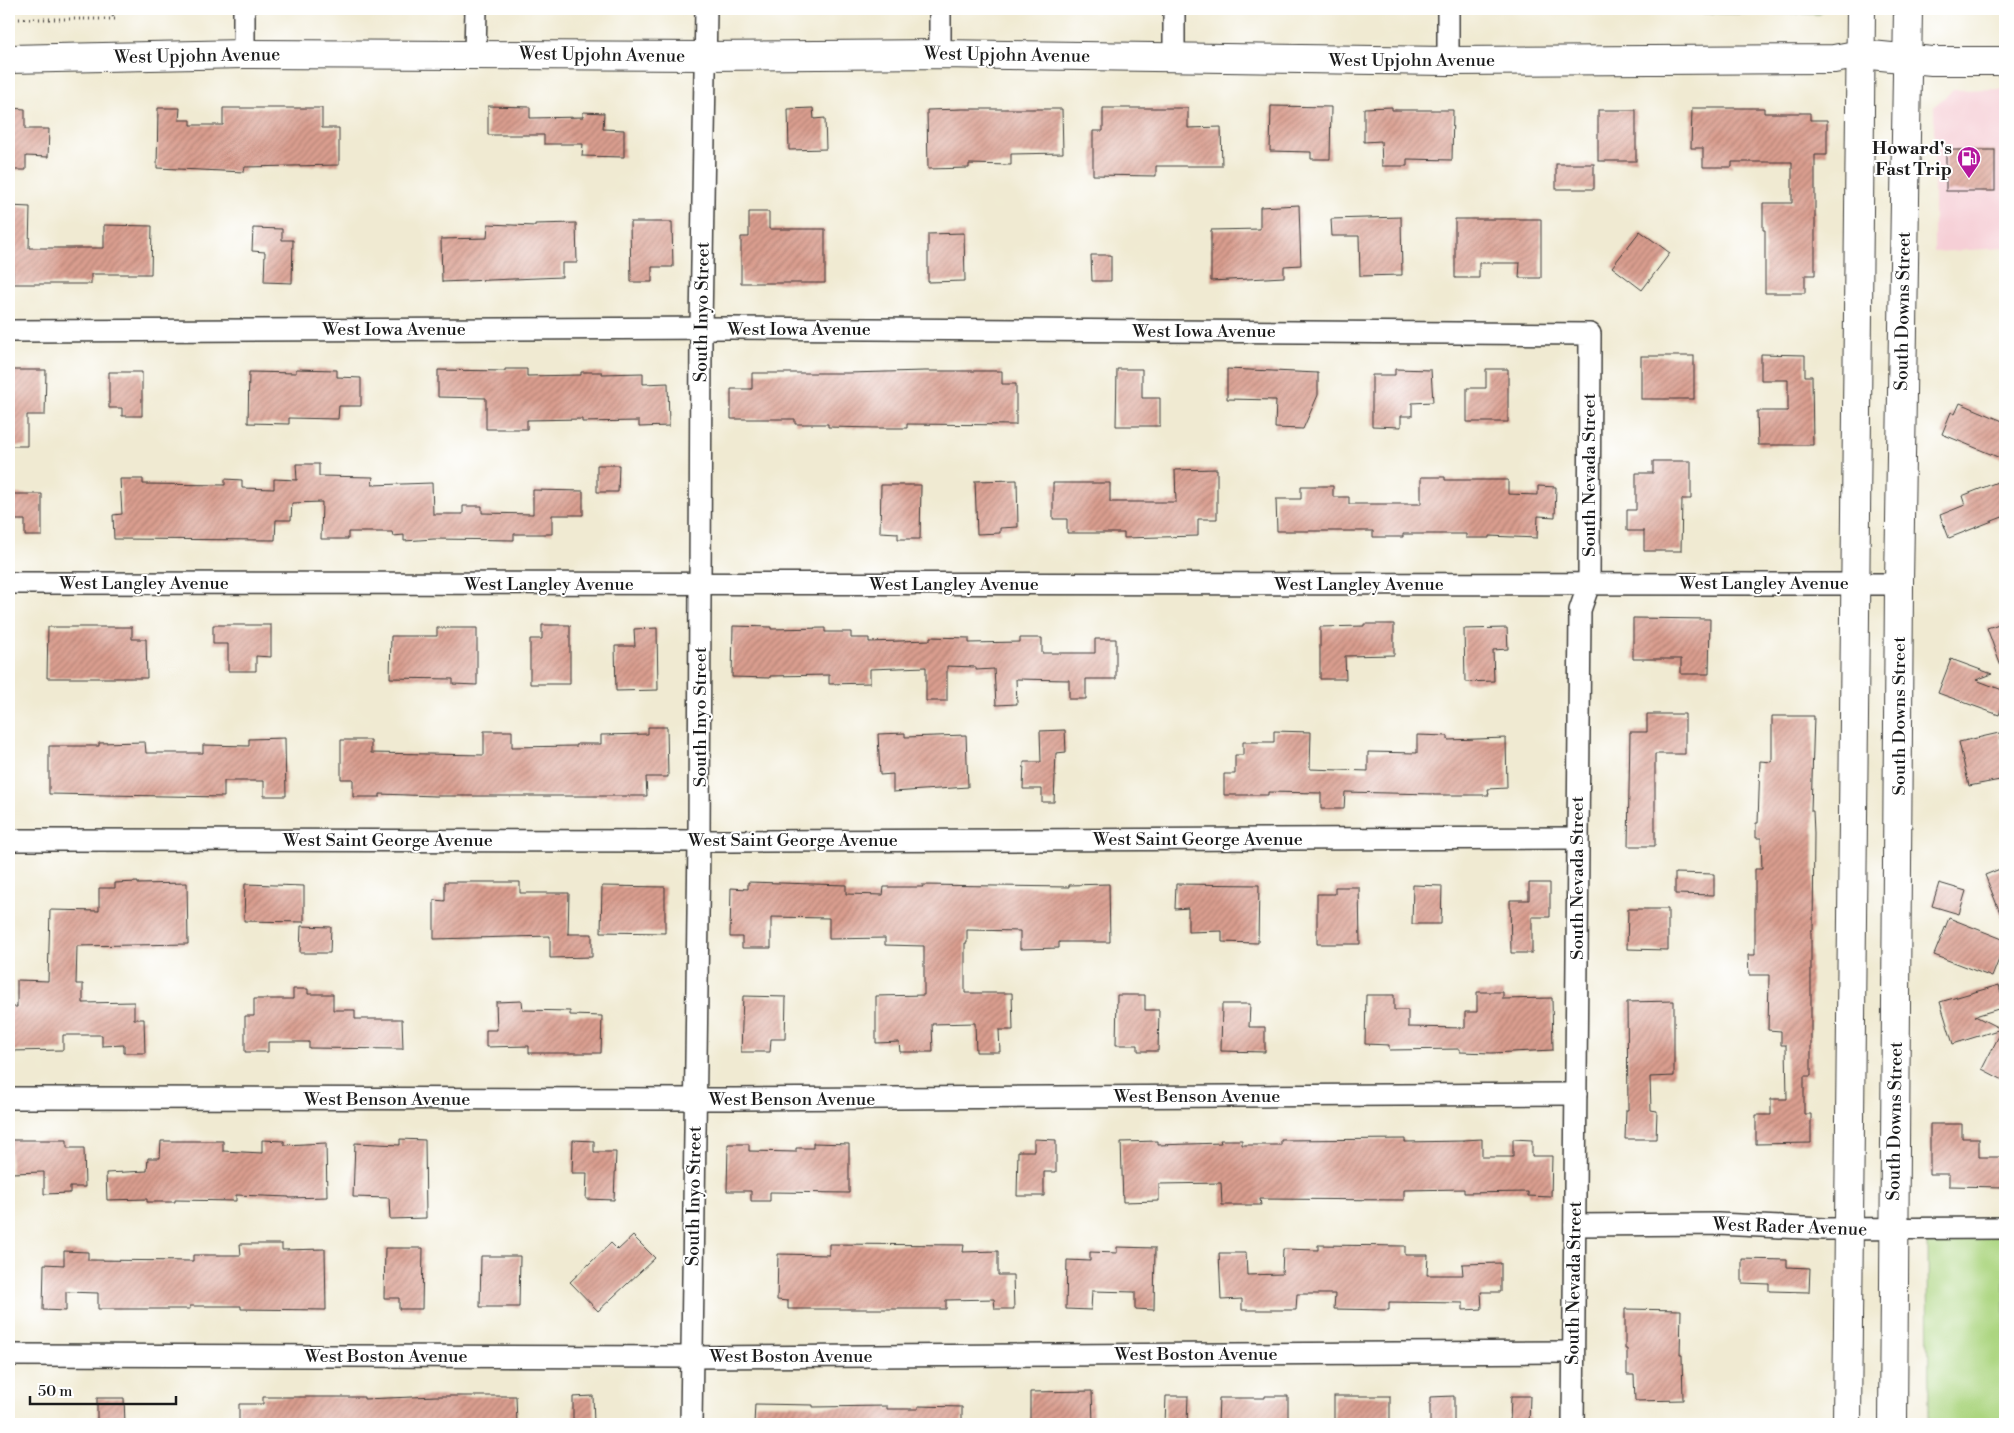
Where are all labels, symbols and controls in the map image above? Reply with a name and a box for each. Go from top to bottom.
street label: West Upjohn Avenue [518,42,685,68]
street label: West Upjohn Avenue [923,42,1090,68]
street label: West Upjohn Avenue [113,43,280,69]
street label: West Upjohn Avenue [1328,49,1495,72]
place label: Howard's Fast Trip [1872,137,1952,181]
fuel station icon: Howard's Fast Trip [1956,145,1982,179]
street label: South Downs Street [1890,231,1916,391]
street label: South Inyo Street [689,241,715,382]
street label: West Iowa Avenue [321,318,466,341]
street label: West Iowa Avenue [726,318,871,341]
street label: West Iowa Avenue [1131,320,1276,343]
street label: South Nevada Street [1578,392,1601,557]
street label: West Langley Avenue [58,572,229,595]
street label: West Langley Avenue [1678,572,1849,595]
street label: West Langley Avenue [463,573,634,596]
street label: West Langley Avenue [868,573,1039,596]
street label: West Langley Avenue [1273,573,1444,596]
street label: South Downs Street [1888,636,1911,796]
street label: South Inyo Street [689,646,712,787]
street label: South Nevada Street [1566,795,1589,960]
street label: West Saint George Avenue [1092,828,1303,851]
street label: West Saint George Avenue [282,829,493,852]
street label: West Saint George Avenue [687,829,898,852]
street label: South Downs Street [1882,1041,1908,1201]
street label: West Benson Avenue [1113,1085,1280,1108]
street label: West Benson Avenue [303,1088,470,1111]
street label: West Benson Avenue [708,1088,875,1111]
street label: South Inyo Street [681,1125,707,1266]
street label: South Nevada Street [1561,1200,1587,1365]
street label: West Rader Avenue [1711,1213,1868,1241]
street label: West Boston Avenue [1113,1343,1278,1366]
street label: West Boston Avenue [303,1345,468,1368]
street label: West Boston Avenue [708,1345,873,1368]
scale bar [30,1373,176,1405]
text: 50 m [38,1382,72,1401]

